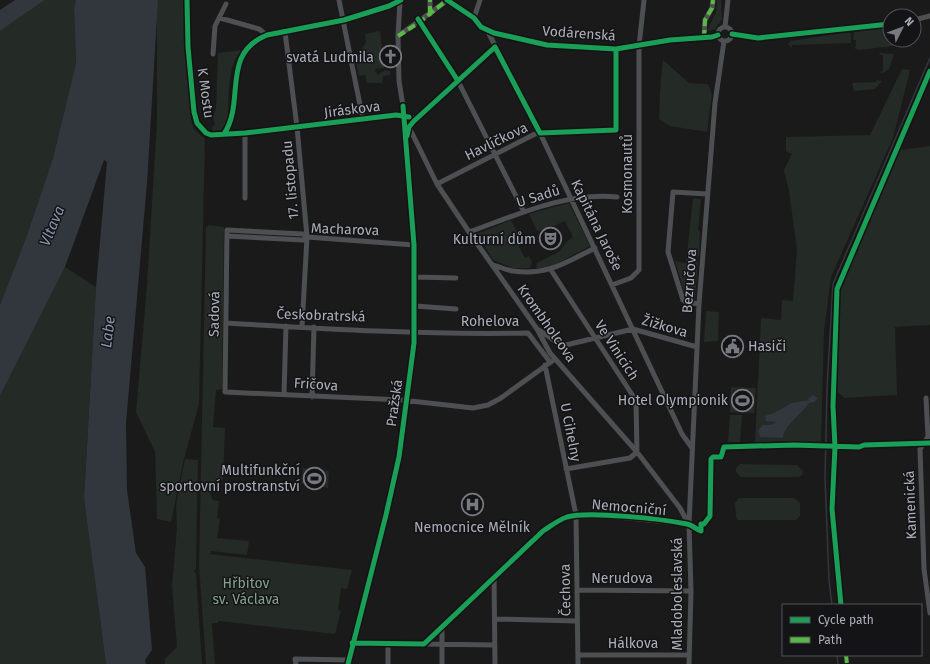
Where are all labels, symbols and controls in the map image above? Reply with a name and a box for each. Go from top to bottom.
north arrow [882,8,922,48]
text: N [902,15,916,29]
street label: Vodárenská [542,22,616,45]
church icon: svatá Ludmila [377,44,403,70]
place label: svatá Ludmila [286,49,374,66]
street label: K Mostu [194,67,217,119]
street label: Jiráskova [323,98,381,121]
street label: Havlíčkova [462,119,531,164]
street label: Kosmonautů [619,134,636,214]
street label: 17. listopadu [279,140,302,220]
street label: Kapitána Jaroše [567,177,626,274]
street label: U Sadů [514,182,562,211]
water label: Vltava [36,203,68,249]
street label: Macharova [311,220,379,239]
theatre icon: Kulturní dům [538,226,564,252]
place label: Kulturní dům [453,231,536,248]
street label: Bezručova [679,248,700,314]
street label: Krombholcova [514,281,580,365]
street label: Sadová [206,291,223,337]
street label: Českobratrská [276,304,366,326]
street label: Žižkova [640,311,690,341]
street label: Rohelova [461,313,519,330]
water label: Labe [97,315,119,349]
street label: Ve Vinicích [591,317,642,384]
public building icon: Hasiči [719,333,745,359]
place label: Hasiči [748,338,786,355]
street label: Fričova [293,374,339,395]
street label: Pražská [383,378,406,428]
sports icon: Hotel Olympionik [730,387,756,413]
place label: Hotel Olympionik [618,392,729,409]
street label: U Cihelny [556,401,585,463]
place label: Multifunkční sportovní prostranství [160,462,300,495]
sports icon: Multifunkční sportovní prostranství [302,465,328,491]
street label: Kamenická [901,470,920,540]
hospital icon: Nemocnice Mělník [459,492,485,518]
street label: Nemocniční [591,496,667,519]
place label: Nemocnice Mělník [414,519,531,536]
street label: Mladoboleslavská [669,537,686,651]
street label: Čechova [556,564,574,616]
street label: Nerudova [591,570,653,587]
park label: Hřbitov sv. Václava [213,575,279,608]
legend [782,604,922,656]
text: Cycle path [818,613,874,627]
text: Path [818,633,842,647]
street label: Hálkova [608,635,658,652]

